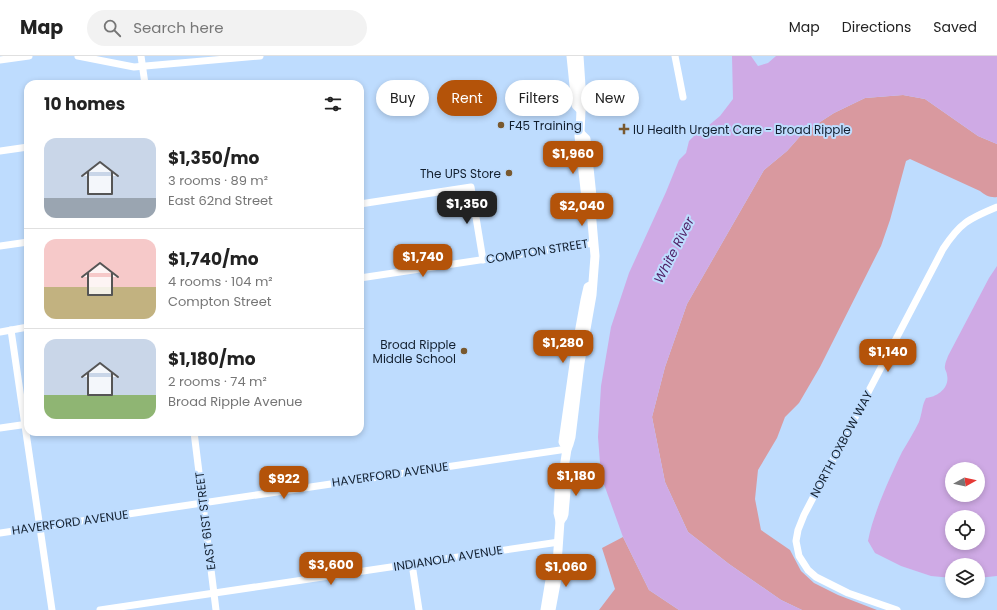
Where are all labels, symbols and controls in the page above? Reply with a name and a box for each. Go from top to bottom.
search box [87,10,367,46]
text: Map [20,14,63,41]
icon: search [101,17,123,39]
text: Search here [133,17,224,38]
text: Map [789,17,820,37]
text: Directions [842,17,911,37]
text: Saved [933,17,977,37]
chip: Buy [376,80,429,116]
chip: Rent [437,80,497,116]
chip: Filters [505,80,573,116]
chip: New [581,80,639,116]
text: 10 homes [44,92,125,116]
icon: filters [322,93,344,115]
place label: F45 Training [509,117,582,134]
marker: F45 Training [496,120,506,130]
place label: IU Health Urgent Care - Broad Ripple [633,121,851,138]
marker: IU Health Urgent Care - Broad Ripple [618,123,630,135]
pin: $1,960 [540,141,606,175]
text: $1,960 [552,144,594,163]
text: $1,350/mo [168,146,259,170]
icon: home [76,154,124,202]
place label: The UPS Store [420,165,501,182]
marker: The UPS Store [504,168,514,178]
text: 3 rooms · 89 m² [168,171,268,190]
text: East 62nd Street [168,191,273,210]
pin: $1,350 [434,191,500,225]
pin: $2,040 [549,193,615,227]
text: $1,350 [446,194,488,213]
text: $2,040 [559,196,605,215]
water label: White River [649,213,699,286]
street label: COMPTON STREET [485,234,590,267]
pin: $1,740 [390,244,456,278]
text: $1,740/mo [168,247,259,271]
text: $1,740 [402,247,444,266]
icon: home [76,255,124,303]
text: 4 rooms · 104 m² [168,272,273,291]
text: Compton Street [168,292,271,311]
pin: $1,280 [530,330,596,364]
text: $1,280 [542,333,584,352]
place label: Broad Ripple Middle School [373,336,456,367]
pin: $1,140 [855,339,921,373]
text: $1,140 [868,342,908,361]
marker: Broad Ripple Middle School [459,346,469,356]
text: $1,180/mo [168,347,255,371]
icon: home [76,355,124,403]
text: 2 rooms · 74 m² [168,372,267,391]
street label: NORTH OXBOW WAY [806,388,876,500]
text: Broad Ripple Avenue [168,392,302,411]
street label: HAVERFORD AVENUE [331,457,449,491]
north arrow [945,462,985,502]
map controls [945,462,985,598]
pin: $1,180 [543,463,609,497]
pin: $922 [260,466,308,500]
text: $1,180 [557,466,595,485]
text: $922 [268,469,300,488]
street label: EAST 61ST STREET [190,470,219,571]
street label: HAVERFORD AVENUE [11,505,129,539]
button: locate [945,510,985,550]
street label: INDIANOLA AVENUE [392,541,504,575]
pin: $3,600 [298,552,364,586]
pin: $1,060 [533,554,599,588]
text: $3,600 [308,555,354,574]
text: $1,060 [545,557,587,576]
button: layers [945,558,985,598]

